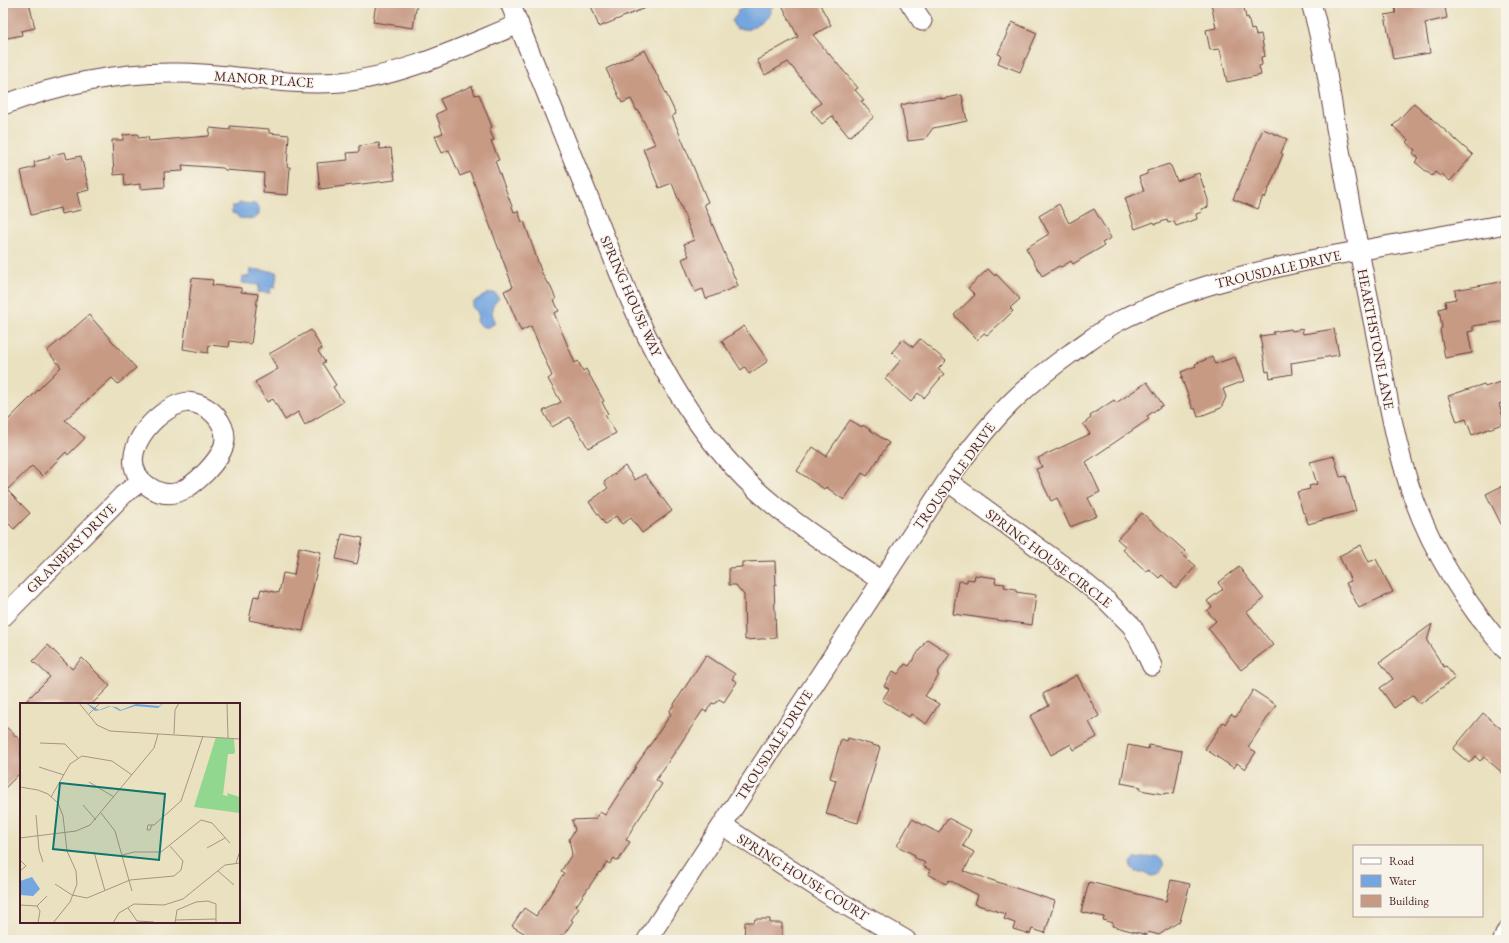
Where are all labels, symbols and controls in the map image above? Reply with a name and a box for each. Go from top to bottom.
street label: MANOR PLACE [214,67,315,91]
street label: SPRING HOUSE WAY [596,233,666,360]
street label: TROUSDALE DRIVE [1214,246,1343,292]
street label: HEARTHSTONE LANE [1354,267,1399,411]
street label: TROUSDALE DRIVE [909,419,999,533]
street label: GRANBERY DRIVE [22,499,120,597]
street label: SPRING HOUSE CIRCLE [982,505,1116,611]
street label: TROUSDALE DRIVE [732,686,817,804]
inset map [20,703,240,923]
street label: SPRING HOUSE COURT [734,829,873,925]
legend [1353,845,1483,917]
text: Road [1389,853,1415,869]
text: Water [1389,873,1416,889]
text: Building [1389,893,1430,909]

